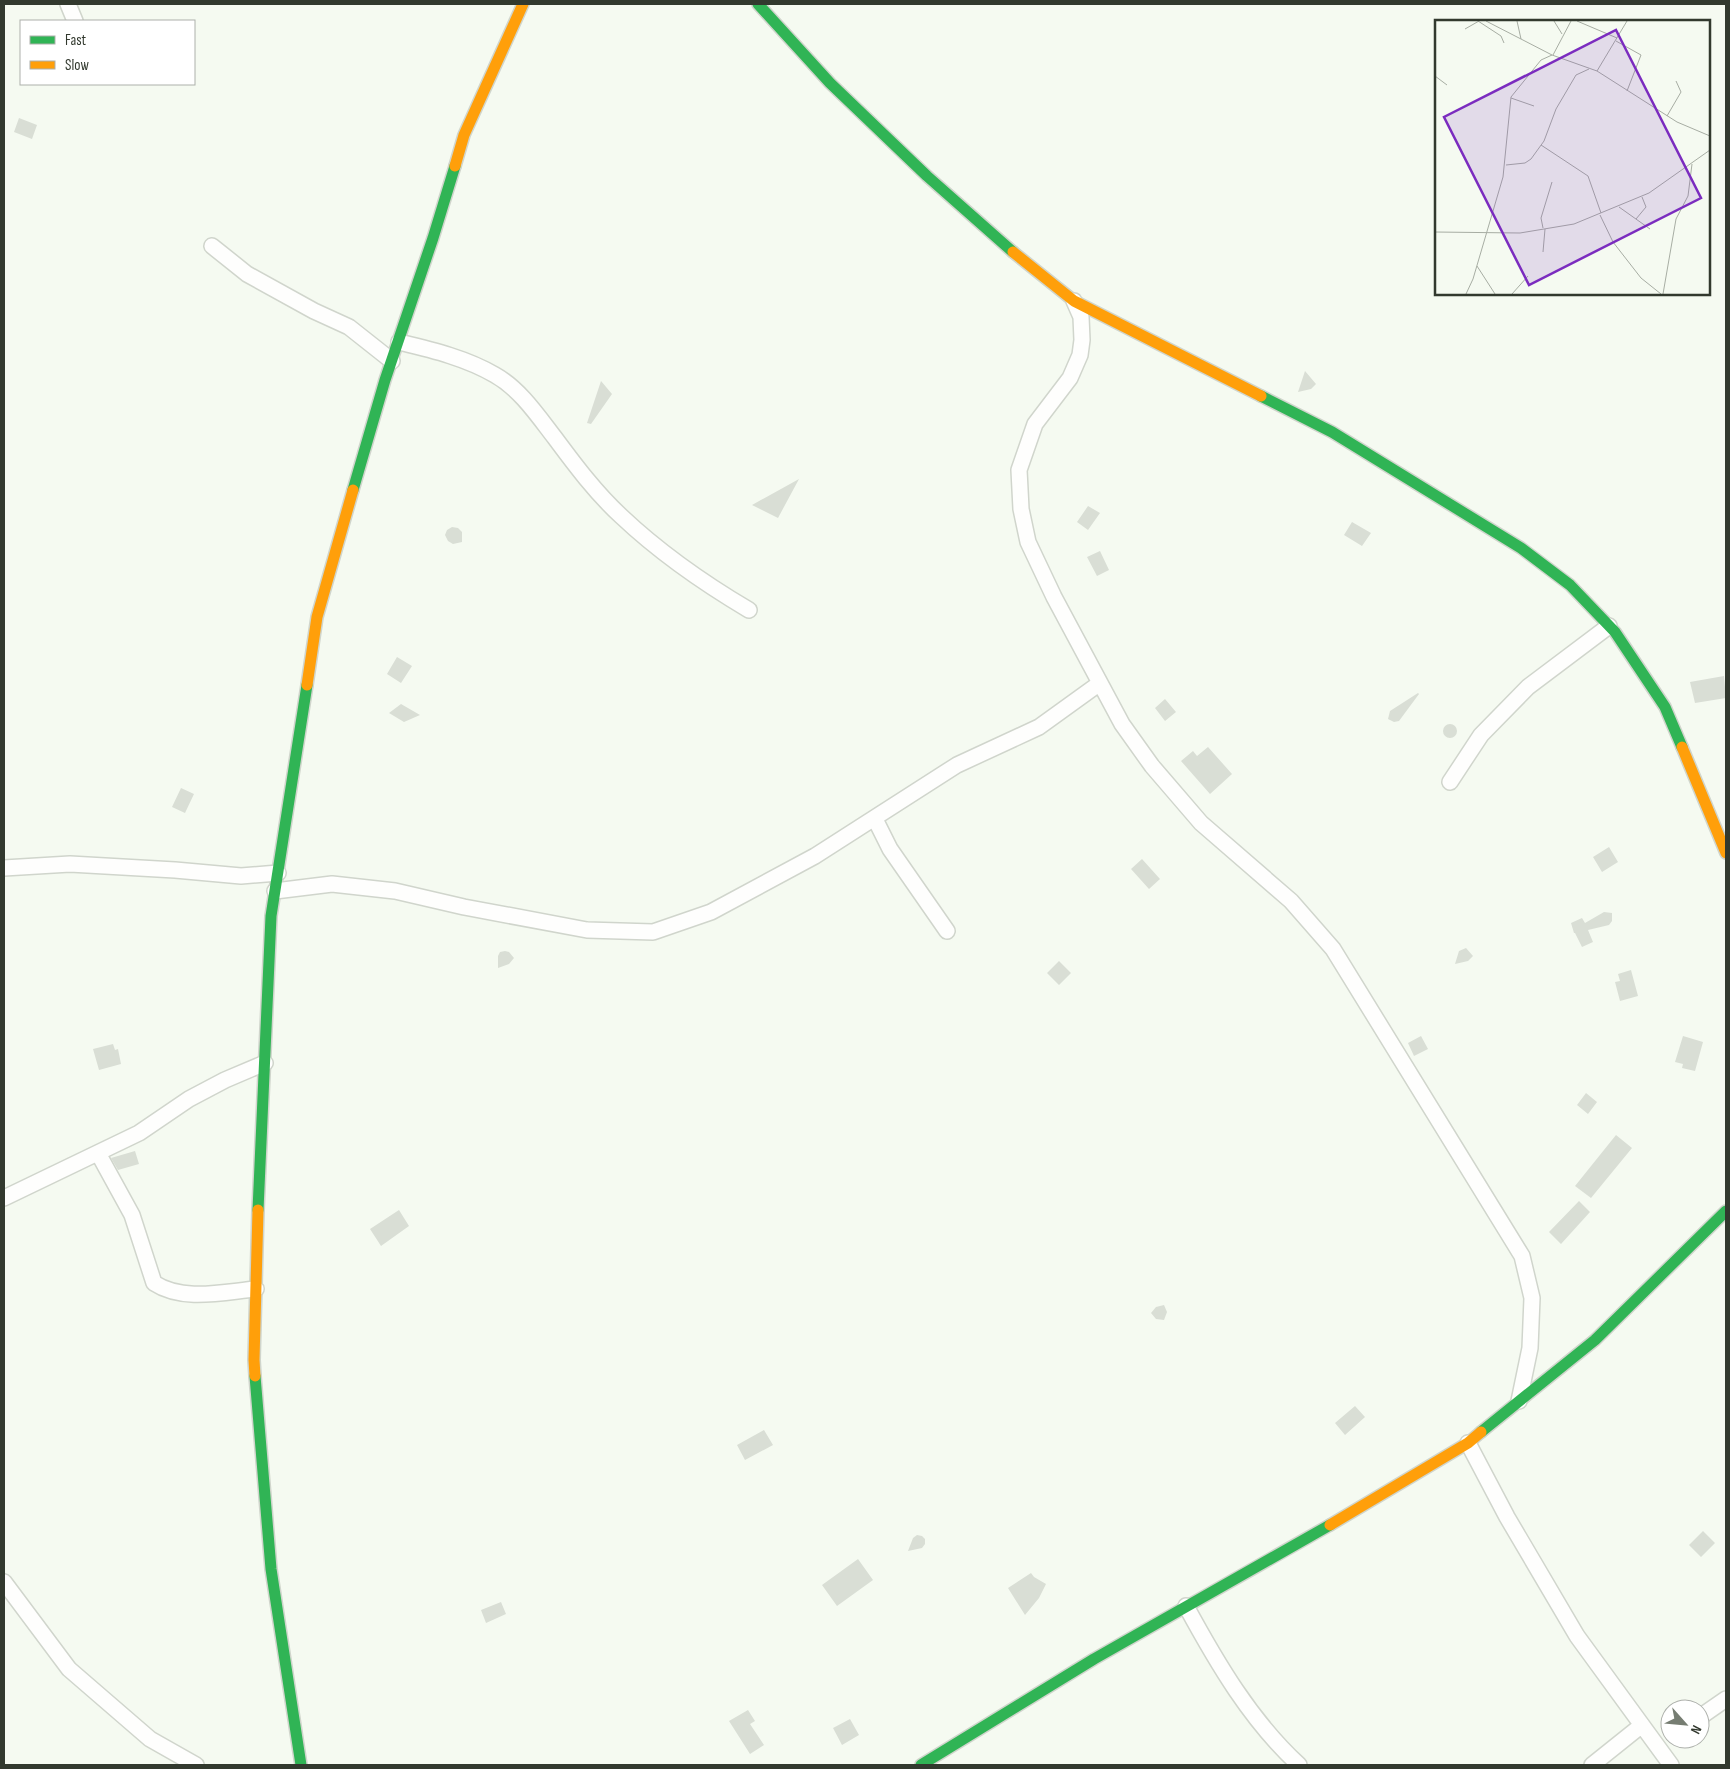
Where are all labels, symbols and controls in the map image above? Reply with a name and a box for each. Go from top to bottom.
legend [20,20,195,85]
inset map [1435,20,1710,295]
text: Fast [65,31,87,50]
text: Slow [65,56,89,75]
north arrow [1660,1699,1710,1749]
text: N [1687,1722,1705,1737]

